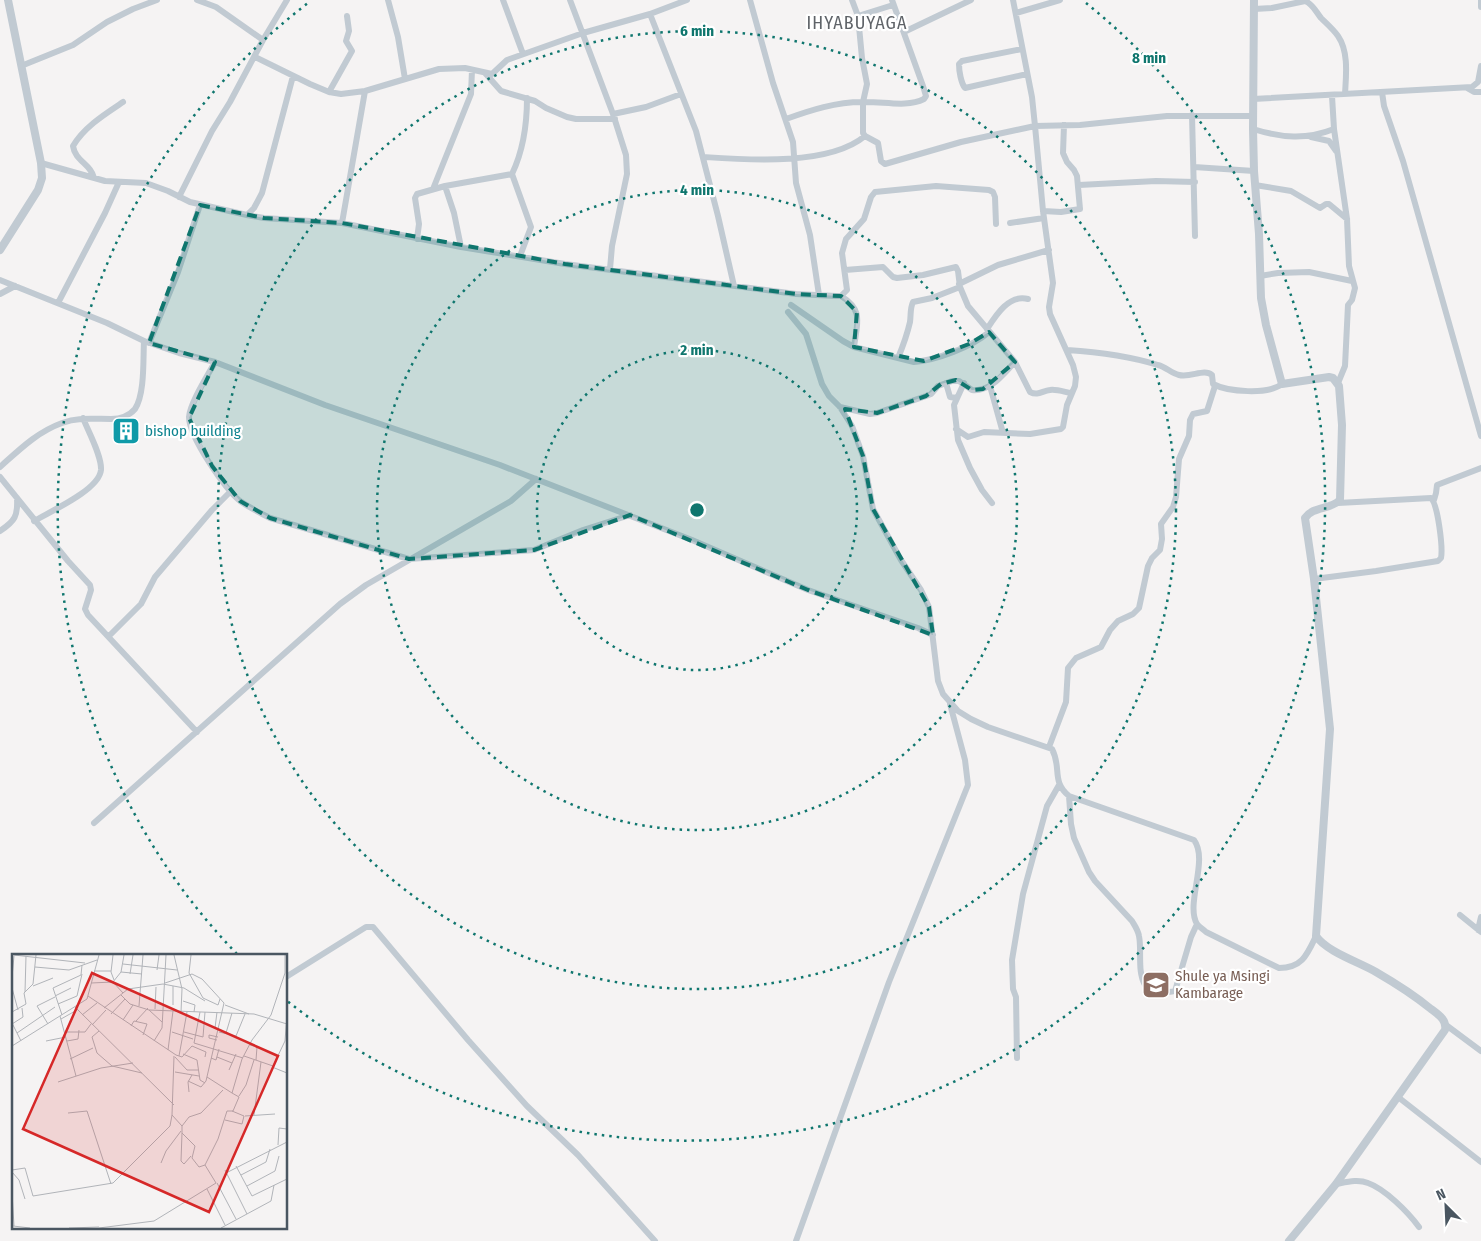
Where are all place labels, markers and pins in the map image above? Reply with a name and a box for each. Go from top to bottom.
building icon: bishop building [111,416,141,446]
place label: bishop building [145,422,241,440]
centre of rings [688,501,706,519]
place label: Shule ya Msingi Kambarage [1175,967,1270,1002]
school or university icon: Shule ya Msingi Kambarage [1141,970,1171,1000]

